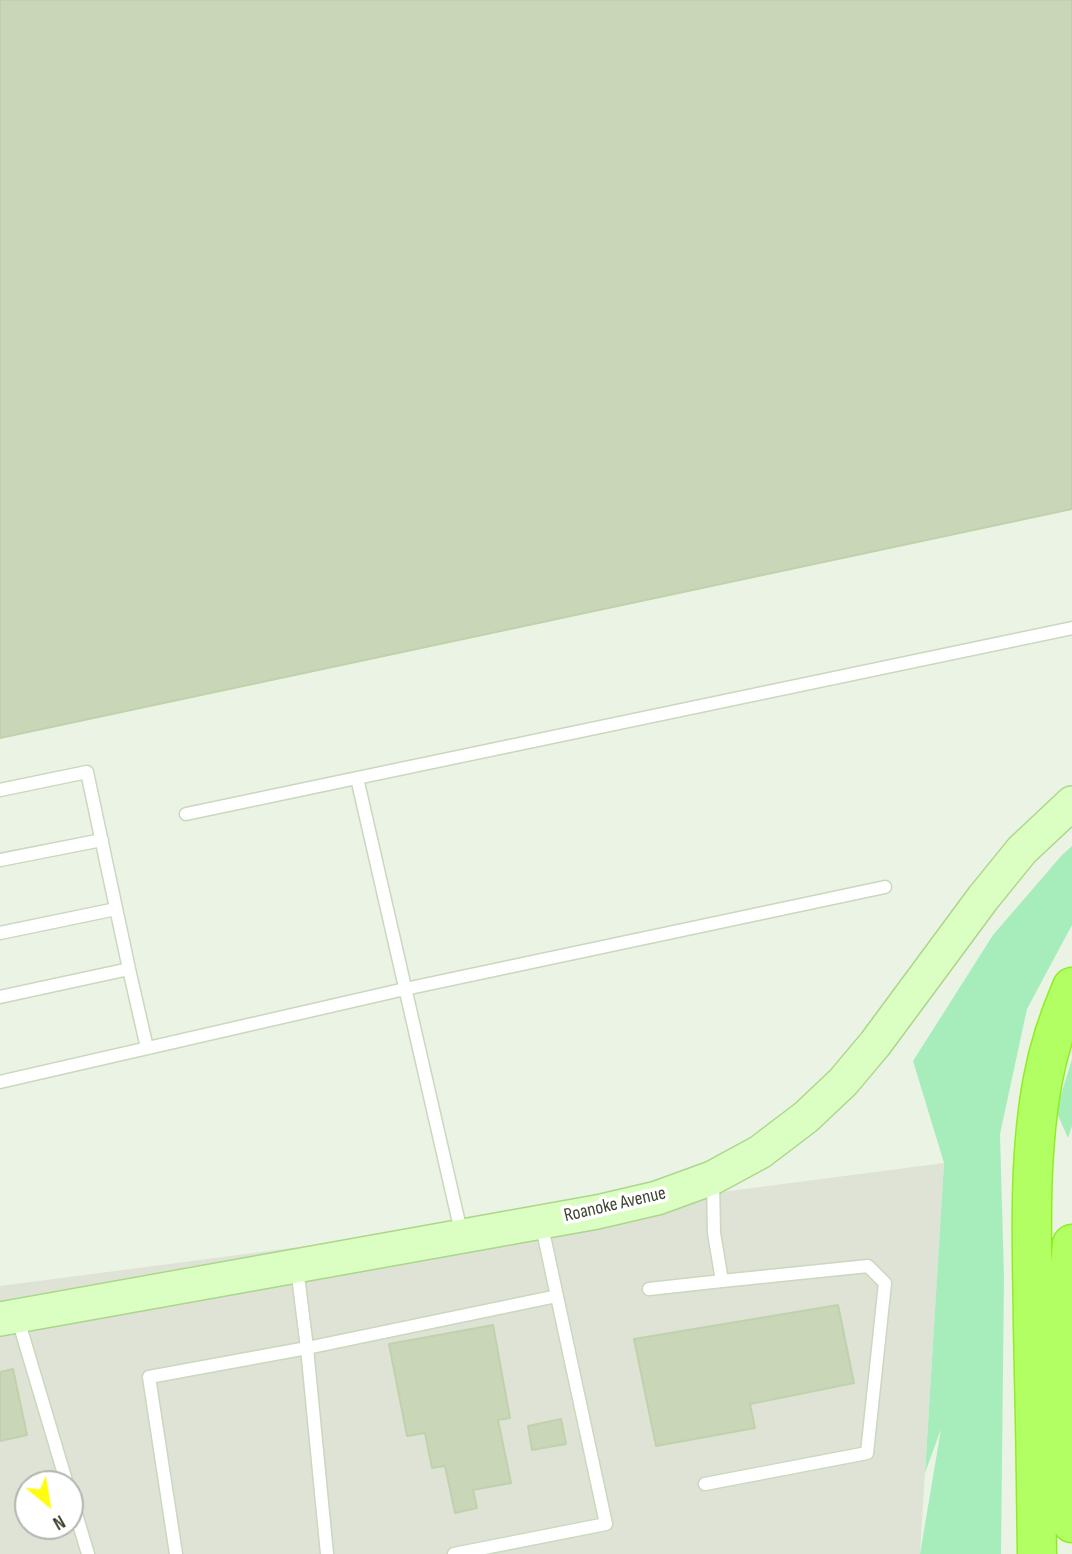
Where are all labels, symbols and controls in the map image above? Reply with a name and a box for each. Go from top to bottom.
street label: Roanoke Avenue [562,1182,668,1228]
north arrow [14,1470,84,1540]
text: N [49,1509,69,1534]

